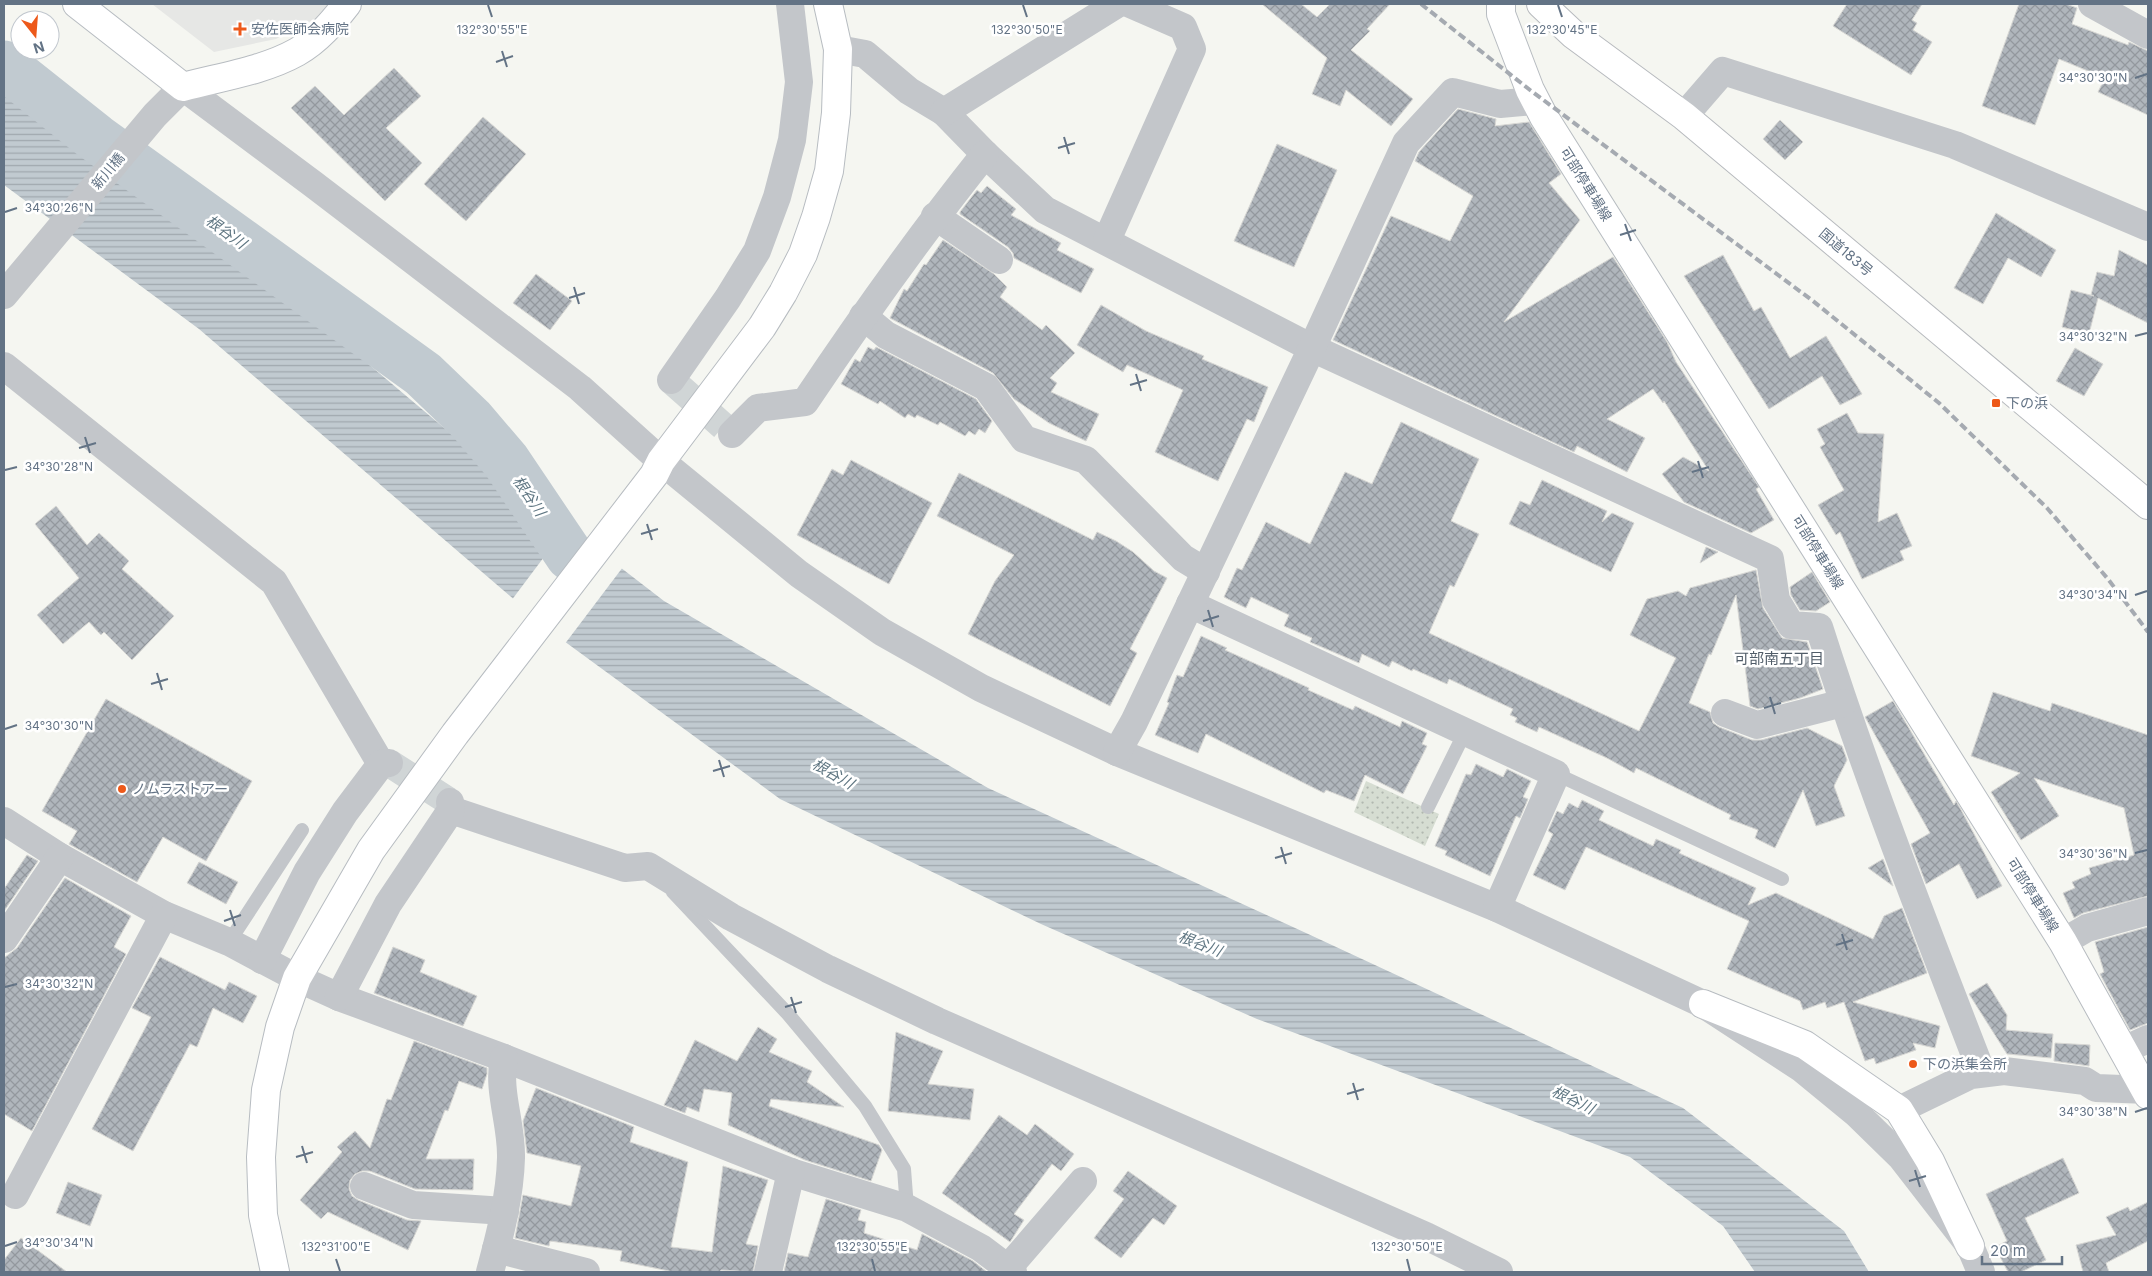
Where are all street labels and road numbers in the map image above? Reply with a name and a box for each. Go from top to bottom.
street label: 可部停車場線 [1557,144,1616,224]
street label: 新川橋 [88,149,128,192]
street label: 国道183号 [1816,224,1877,279]
street label: 可部停車場線 [1789,512,1848,592]
street label: 可部停車場線 [2004,855,2063,935]

